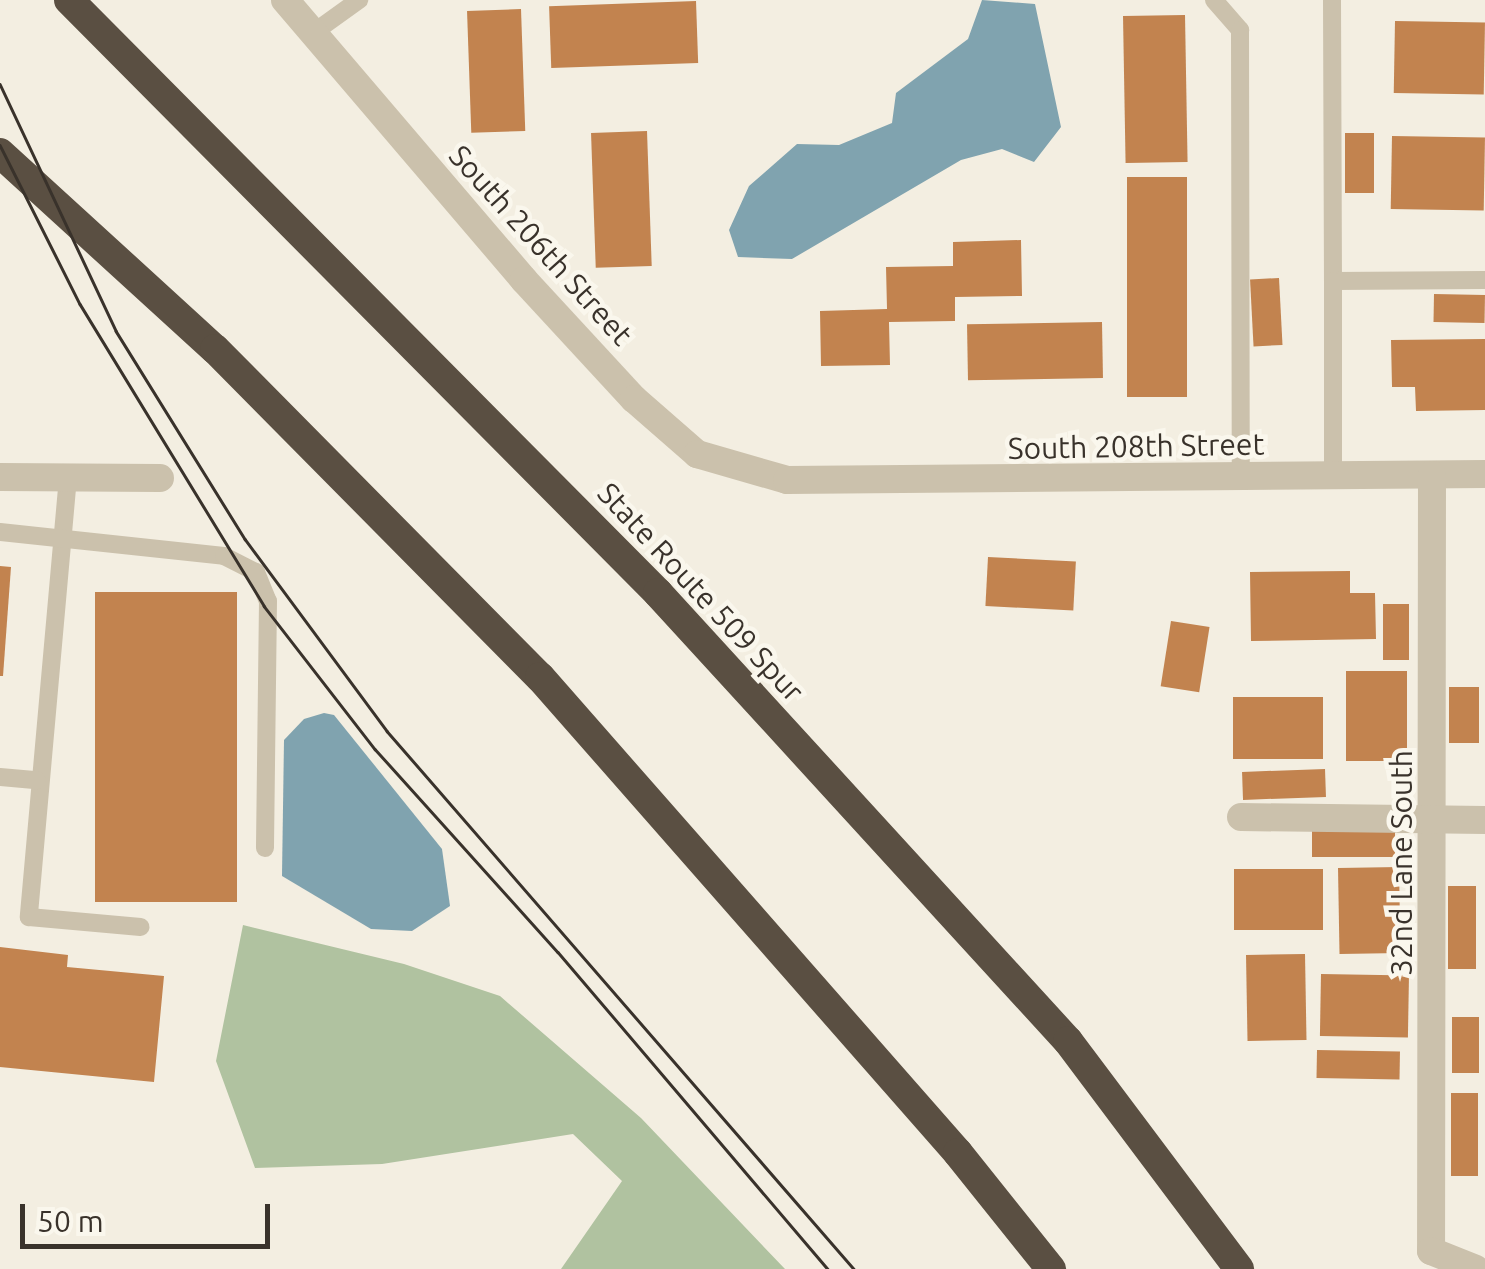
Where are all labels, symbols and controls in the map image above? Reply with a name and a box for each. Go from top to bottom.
street label: South 206th Street [442,138,640,352]
street label: South 208th Street [1007,426,1265,466]
street label: State Route 509 Spur [590,475,812,709]
street label: 32nd Lane South [1383,750,1419,976]
scale bar [25,1184,275,1246]
text: 50 m [37,1204,104,1238]

